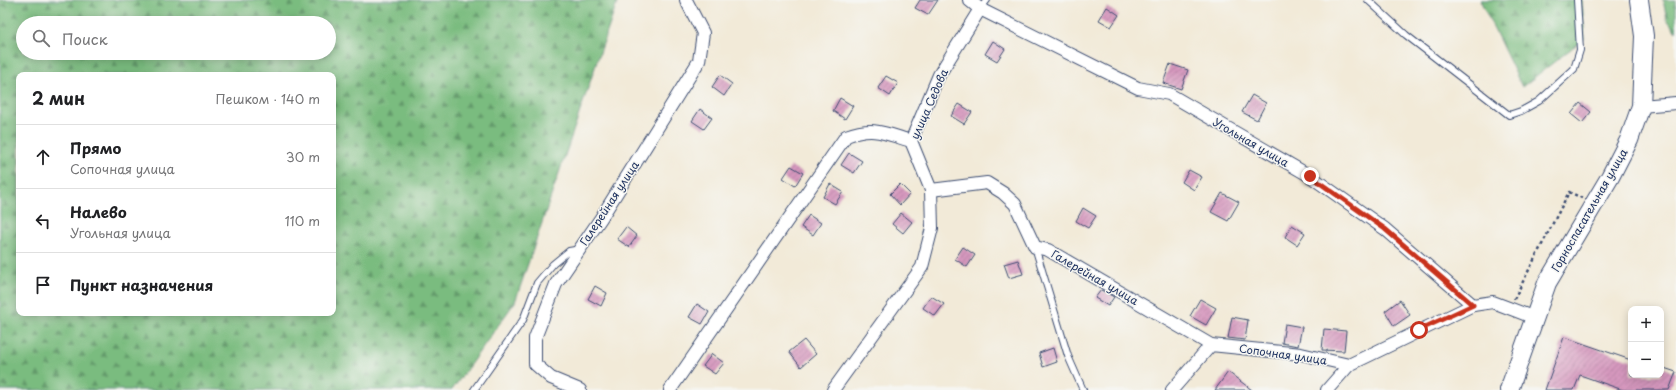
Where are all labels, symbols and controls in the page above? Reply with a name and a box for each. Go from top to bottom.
search box [16,16,336,60]
icon: search [30,27,52,49]
text: Поиск [62,27,108,50]
street label: улица Седова [906,66,952,142]
text: 2 мин [32,85,85,111]
text: Пешком · 140 m [216,89,320,108]
street label: Угольная улица [1210,113,1292,171]
text: Прямо [70,136,121,159]
street label: Горноспасательная улица [1547,145,1631,275]
icon: ahead [32,146,54,168]
text: 30 m [286,147,320,166]
street label: Галерейная улица [575,157,643,249]
text: Сопочная улица [70,159,175,178]
route end [1301,167,1319,185]
text: Налево [70,200,127,223]
icon: left [32,210,54,232]
text: 110 m [285,211,320,230]
text: Угольная улица [70,223,171,242]
street label: Галерейная улица [1048,245,1142,309]
text: Пункт назначения [70,273,213,296]
icon: arrive [32,274,54,296]
map controls [1628,306,1664,378]
button: + [1628,306,1664,342]
route start [1410,321,1428,339]
street label: Сопочная улица [1238,339,1328,369]
button: − [1628,342,1664,378]

